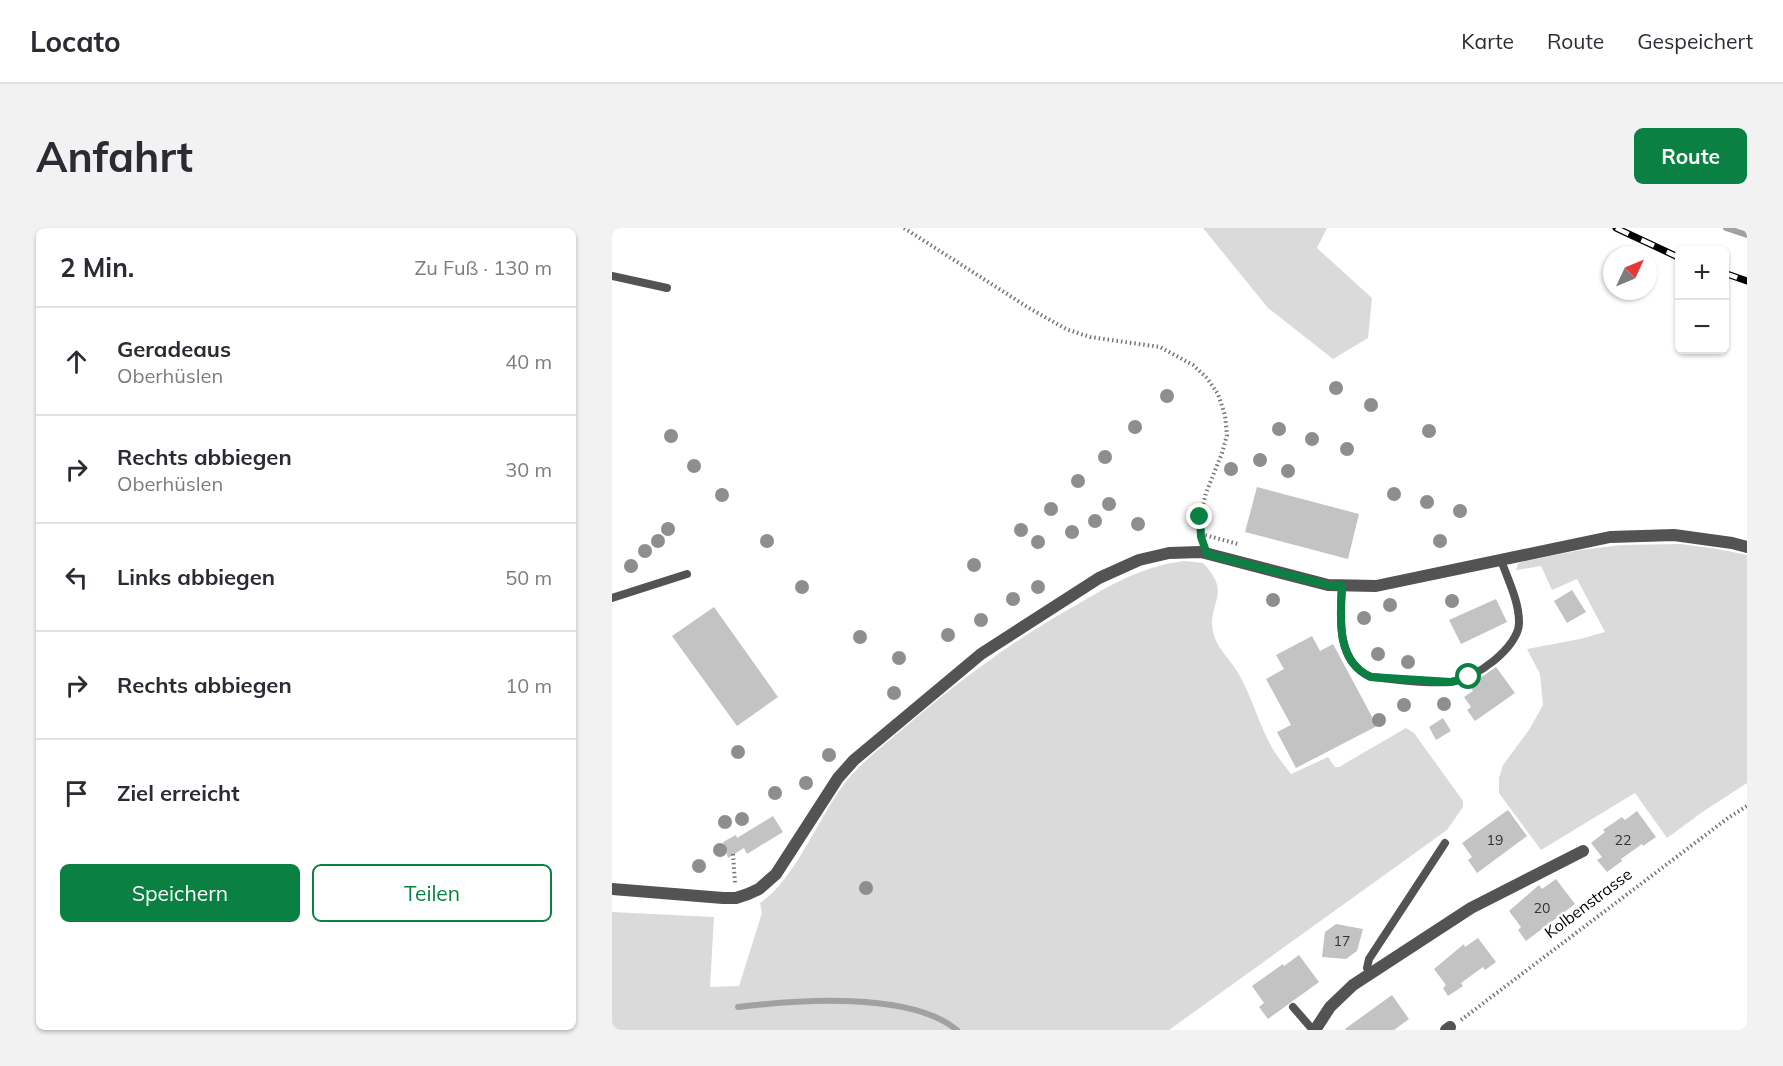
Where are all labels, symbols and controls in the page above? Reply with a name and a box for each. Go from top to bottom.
text: Locato [30,24,121,59]
text: Karte [1461,28,1514,54]
text: Route [1547,28,1604,54]
text: Gespeichert [1637,28,1753,54]
button: Route [1634,128,1747,184]
text: Anfahrt [36,130,193,183]
north arrow [1603,246,1657,300]
map controls [1675,246,1729,354]
button: + [1675,246,1729,300]
text: 2 Min. [60,251,134,284]
text: Zu Fuß · 130 m [414,255,552,280]
button: − [1675,300,1729,354]
text: Geradeaus [117,335,231,363]
icon: ahead [60,345,93,378]
text: 40 m [505,349,552,374]
text: Oberhüslen [117,363,223,388]
text: Rechts abbiegen [117,443,292,471]
icon: right [60,453,93,486]
text: 30 m [505,457,552,482]
text: Oberhüslen [117,471,223,496]
route end [1186,503,1212,529]
icon: left [60,561,93,594]
text: Links abbiegen [117,563,275,591]
text: 50 m [505,565,552,590]
route start [1455,663,1481,689]
icon: right [60,669,93,702]
text: Rechts abbiegen [117,671,292,699]
text: 10 m [505,673,552,698]
icon: arrive [60,777,93,810]
text: Ziel erreicht [117,779,240,807]
house number: 19 [1487,831,1503,849]
house number: 22 [1615,831,1631,849]
button: Speichern [60,864,300,922]
button: Teilen [312,864,552,922]
street label: Kolbenstrasse [1540,864,1636,942]
house number: 20 [1534,899,1550,917]
house number: 17 [1334,932,1350,950]

